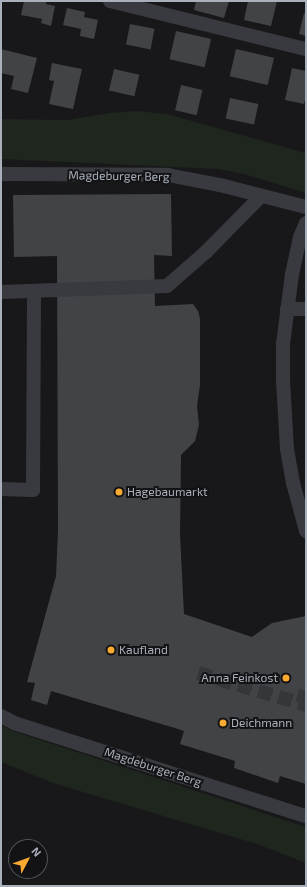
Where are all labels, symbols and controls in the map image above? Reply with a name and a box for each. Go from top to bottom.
street label: Magdeburger Berg [68,168,170,184]
place label: Hagebaumarkt [127,485,208,499]
marker: Hagebaumarkt [114,487,124,497]
place label: Kaufland [119,643,168,657]
marker: Kaufland [106,645,116,655]
place label: Anna Feinkost [201,671,278,685]
marker: Anna Feinkost [281,673,291,683]
place label: Deichmann [231,716,292,730]
marker: Deichmann [218,718,228,728]
street label: Magdeburger Berg [103,744,203,790]
north arrow [8,839,48,879]
text: N [29,844,44,859]

